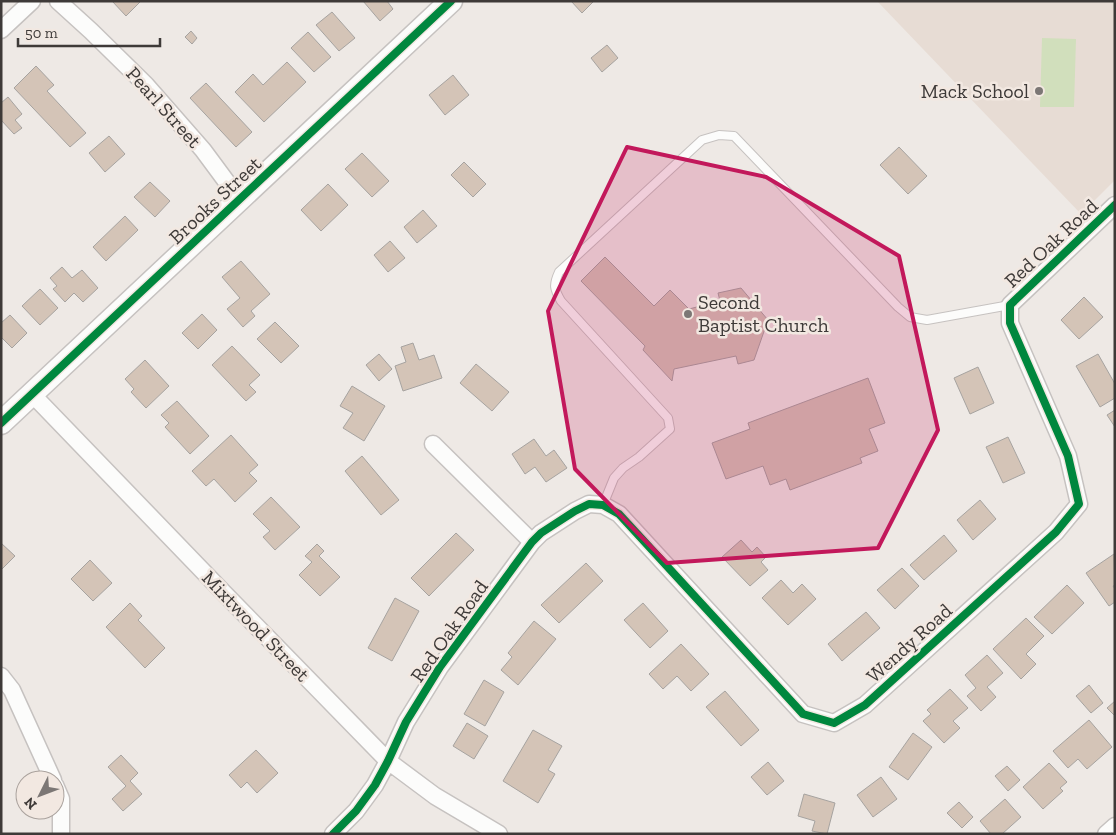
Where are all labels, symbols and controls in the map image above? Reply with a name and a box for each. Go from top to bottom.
scale bar [18,15,160,47]
text: 50 m [25,24,58,42]
street label: Pearl Street [121,61,207,153]
place label: Mack School [921,79,1029,103]
marker: Mack School [1033,85,1045,97]
street label: Brooks Street [164,151,267,249]
street label: Red Oak Road [999,194,1103,292]
place label: Second Baptist Church [698,290,829,337]
marker: Second Baptist Church [682,308,694,320]
street label: Mixtwood Street [197,566,315,687]
street label: Red Oak Road [405,575,493,687]
street label: Wendy Road [861,598,957,688]
north arrow [15,770,65,820]
text: N [21,793,41,813]

